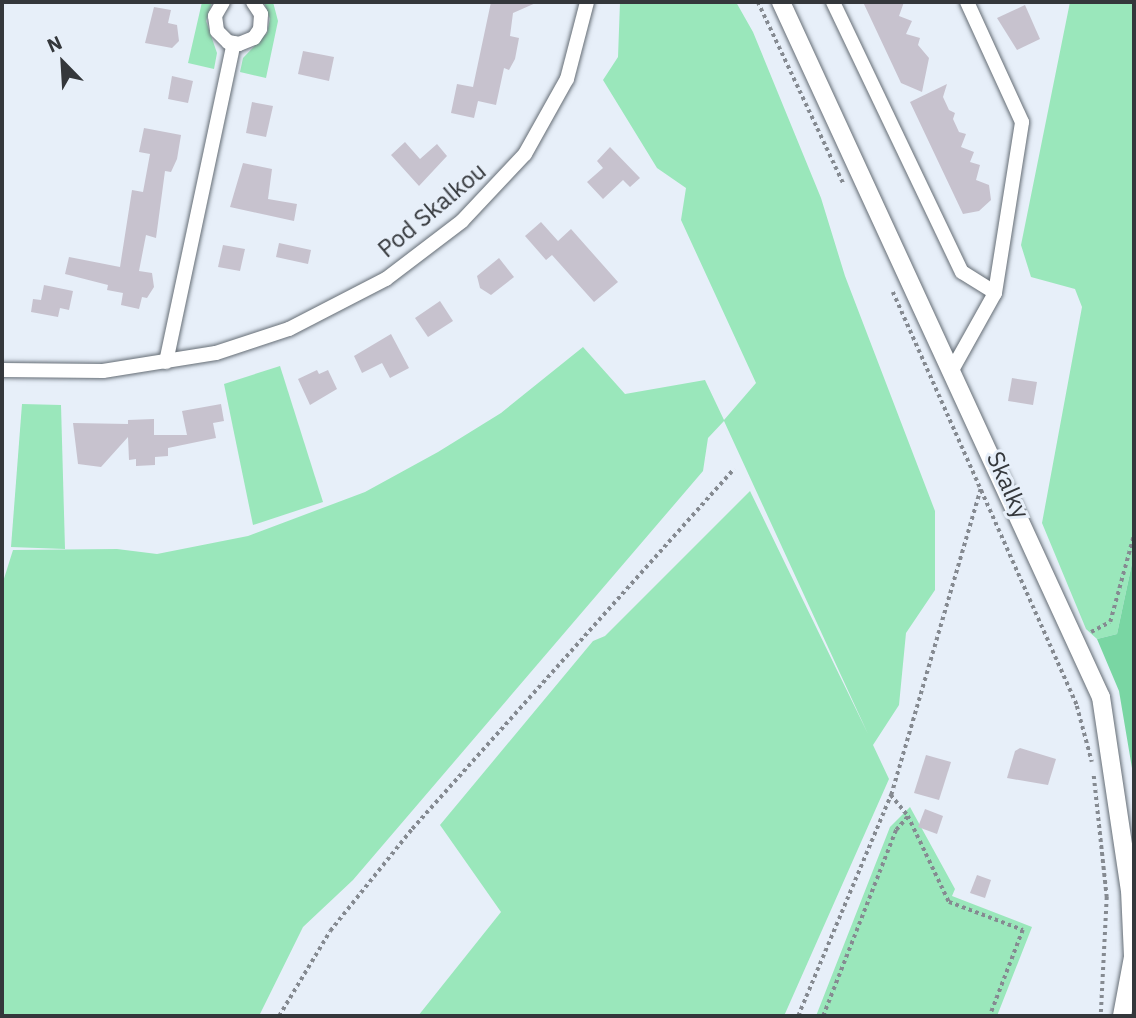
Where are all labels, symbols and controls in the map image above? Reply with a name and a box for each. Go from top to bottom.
north arrow [28,28,98,98]
text: N [43,30,66,58]
street label: Pod Skalkou [372,156,492,264]
street label: Skalky [981,447,1035,523]

